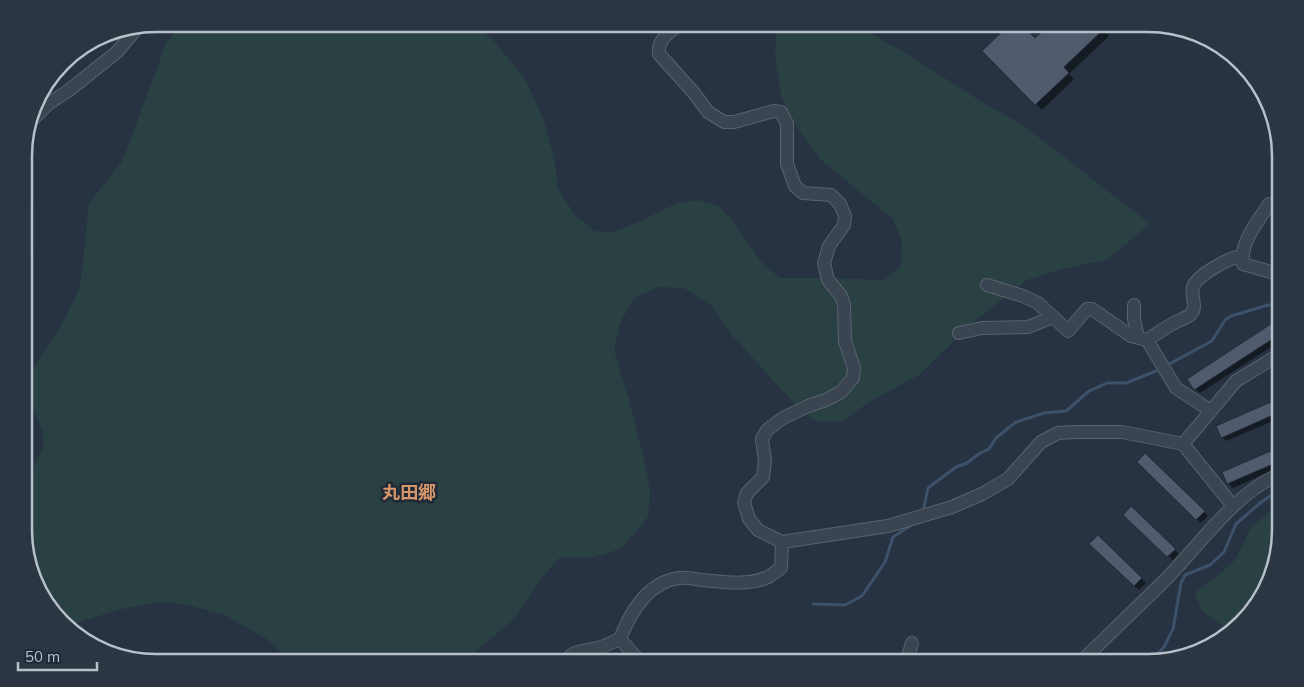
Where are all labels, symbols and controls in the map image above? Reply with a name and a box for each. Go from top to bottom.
district label: 丸田郷 [382,481,436,504]
scale bar [18,640,96,672]
text: 50 m [25,647,60,666]

